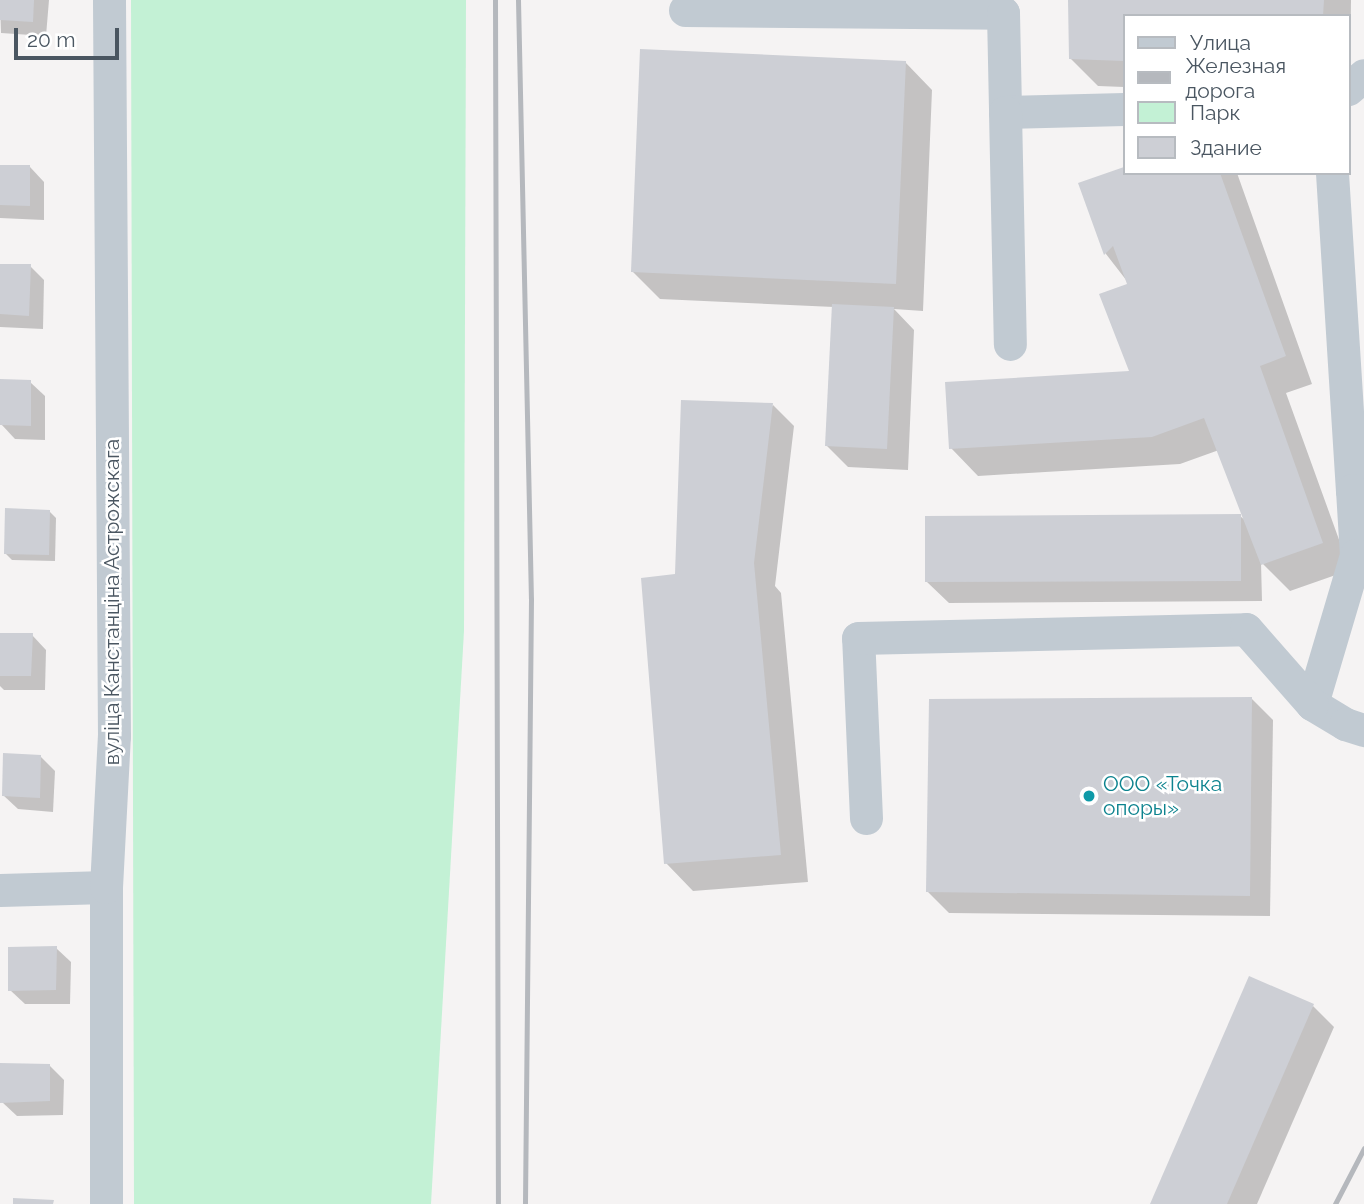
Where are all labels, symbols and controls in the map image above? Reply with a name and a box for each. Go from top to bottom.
scale bar [18,14,122,58]
legend [1122,14,1350,175]
text: 20 m [27,27,75,52]
text: Улица [1190,30,1251,55]
text: Железная дорога [1185,53,1286,103]
text: Парк [1190,100,1240,125]
text: Здание [1190,135,1262,160]
street label: вуліца Канстанціна Астрожскага [99,438,125,766]
place label: ООО «Точка опоры» [1103,771,1222,821]
marker: ООО «Точка опоры» [1081,788,1097,804]

